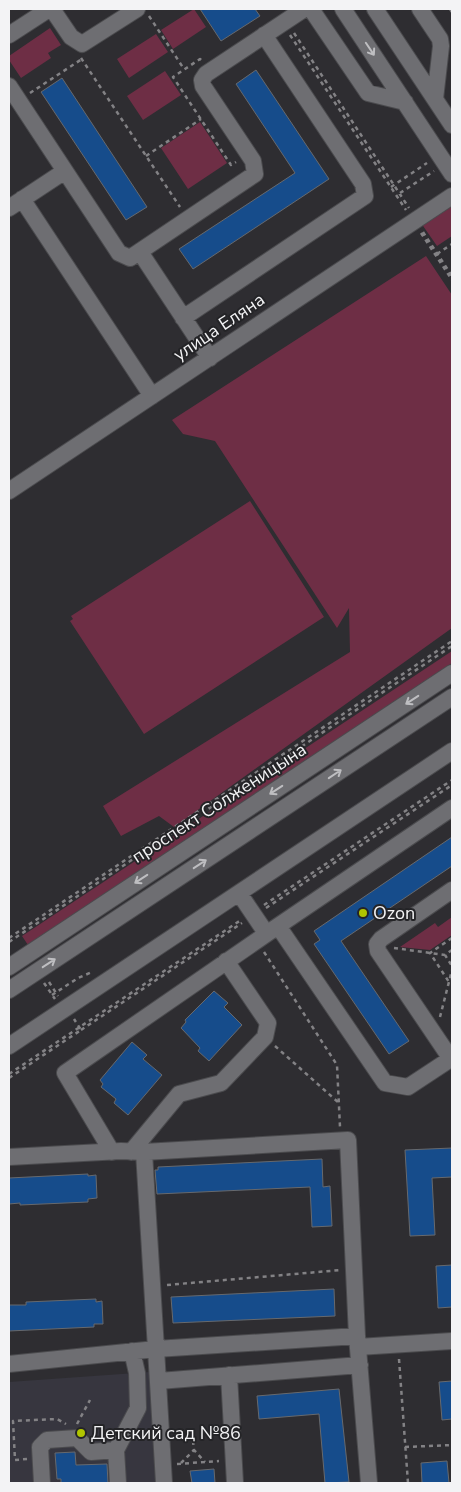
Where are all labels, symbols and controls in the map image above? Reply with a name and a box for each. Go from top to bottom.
one-way arrow [365,42,375,56]
street label: улица Еляна [169,288,269,366]
one-way arrow [405,695,419,705]
street label: проспект Солженицына [127,737,311,869]
one-way arrow [328,769,342,779]
one-way arrow [269,784,283,795]
one-way arrow [192,858,206,868]
one-way arrow [134,874,148,884]
place label: Ozon [373,901,415,925]
marker: Ozon [357,907,369,919]
one-way arrow [42,957,56,967]
place label: Детский сад №86 [91,1421,241,1445]
marker: Детский сад №86 [75,1427,87,1439]

